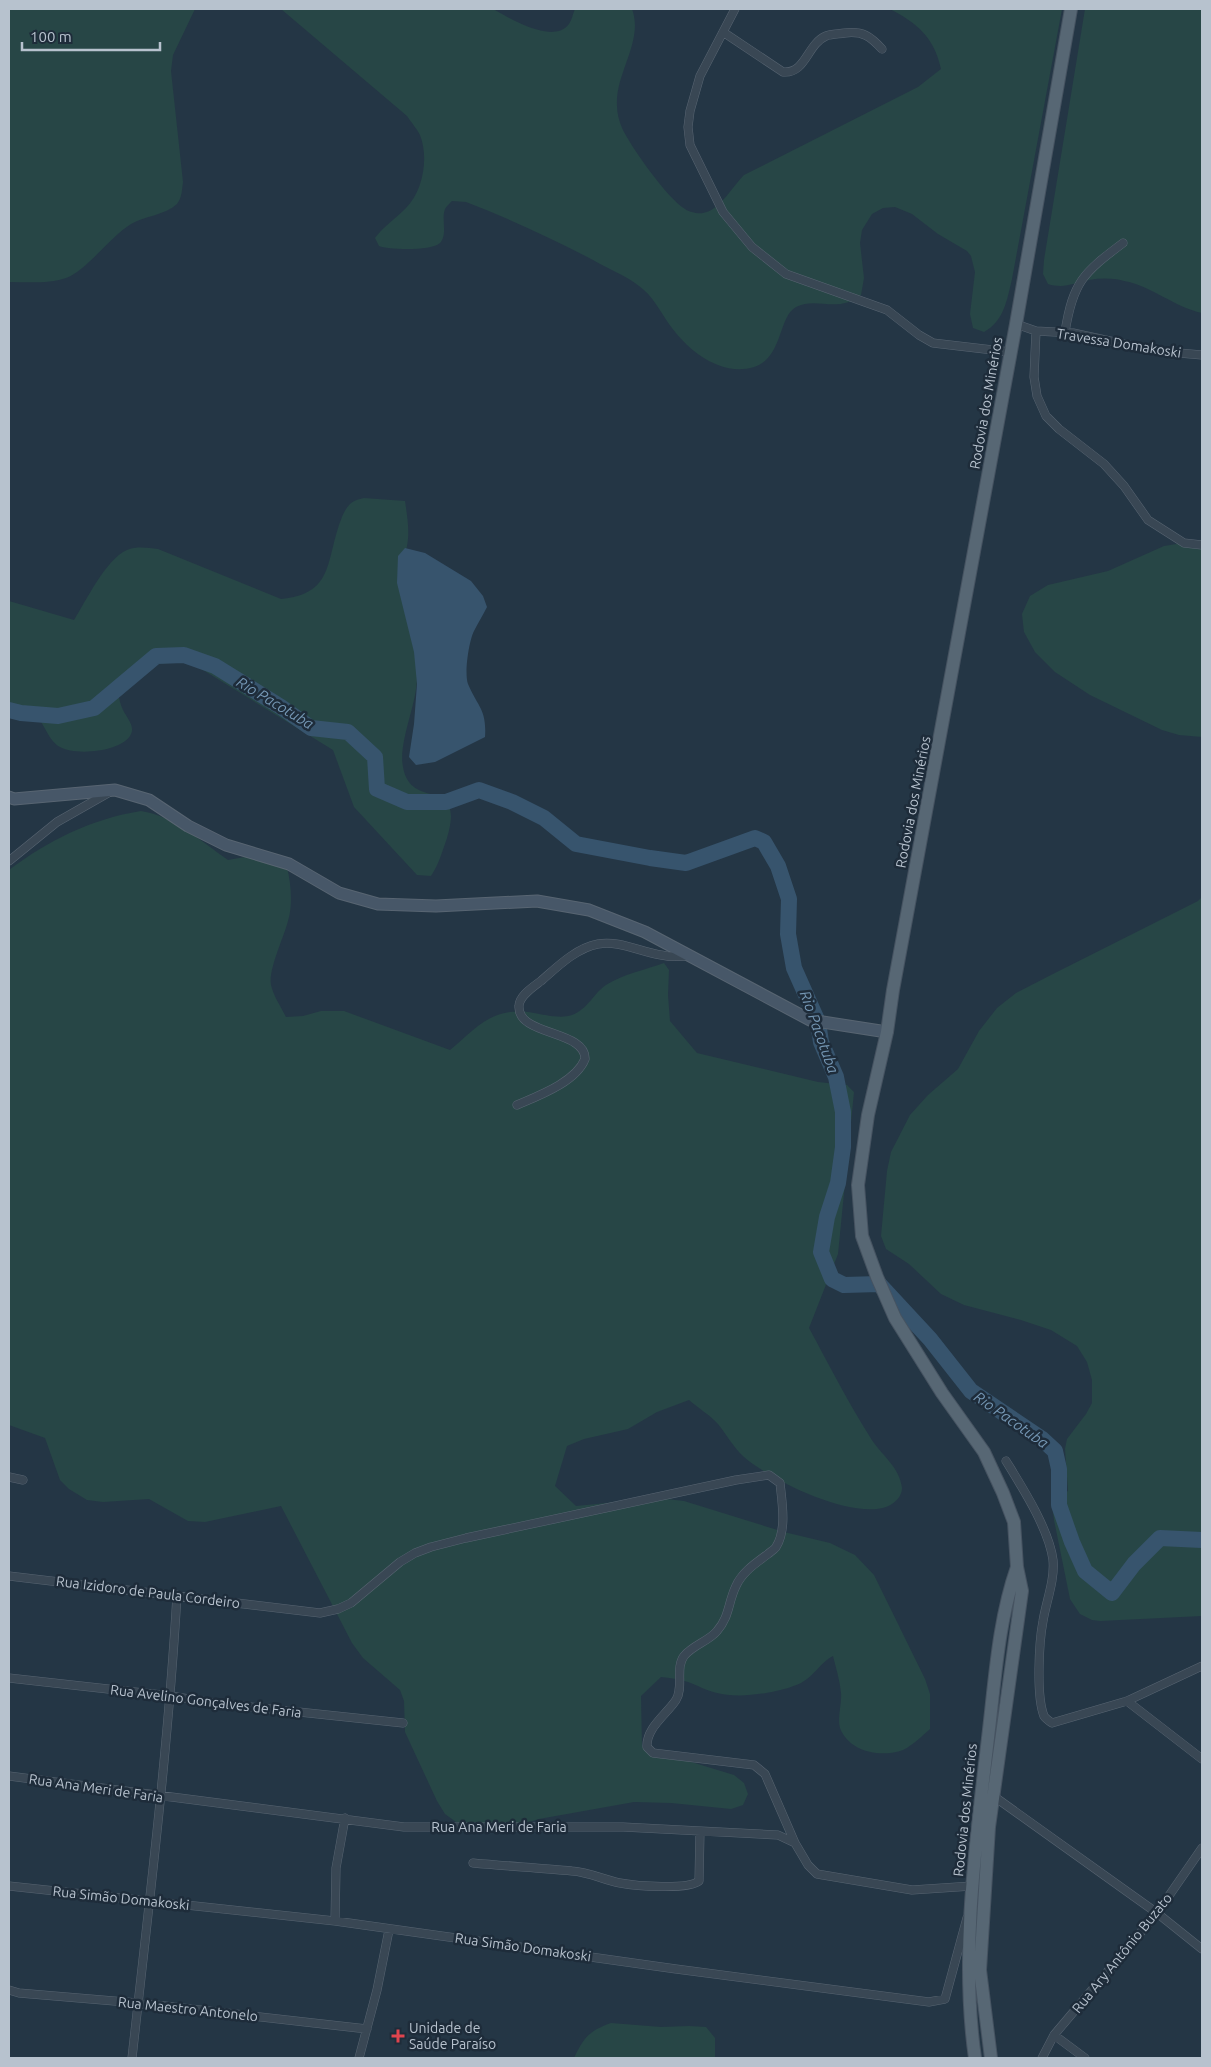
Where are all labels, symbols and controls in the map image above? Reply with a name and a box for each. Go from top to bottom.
scale bar [22,20,160,52]
text: 100 m [30,28,72,45]
street label: Travessa Domakoski [1056,325,1182,361]
street label: Rodovia dos Minérios [967,336,1005,470]
water label: Rio Pacotuba [234,673,317,732]
street label: Rodovia dos Minérios [892,735,934,869]
water label: Rio Pacotuba [797,988,842,1075]
water label: Rio Pacotuba [971,1388,1052,1451]
street label: Rua Izidoro de Paula Cordeiro [55,1573,241,1611]
street label: Rua Avelino Gonçalves de Faria [109,1681,303,1721]
street label: Rodovia dos Minérios [950,1743,980,1877]
street label: Rua Ana Meri de Faria [28,1771,164,1805]
street label: Rua Ana Meri de Faria [431,1819,567,1835]
street label: Rua Simão Domakoski [52,1883,190,1913]
street label: Rua Ary Antônio Buzato [1069,1890,1175,2016]
street label: Rua Simão Domakoski [454,1930,592,1964]
street label: Rua Maestro Antonelo [117,1994,259,2024]
place label: Unidade de Saúde Paraíso [409,2020,496,2052]
marker: Unidade de Saúde Paraíso [391,2029,405,2043]

